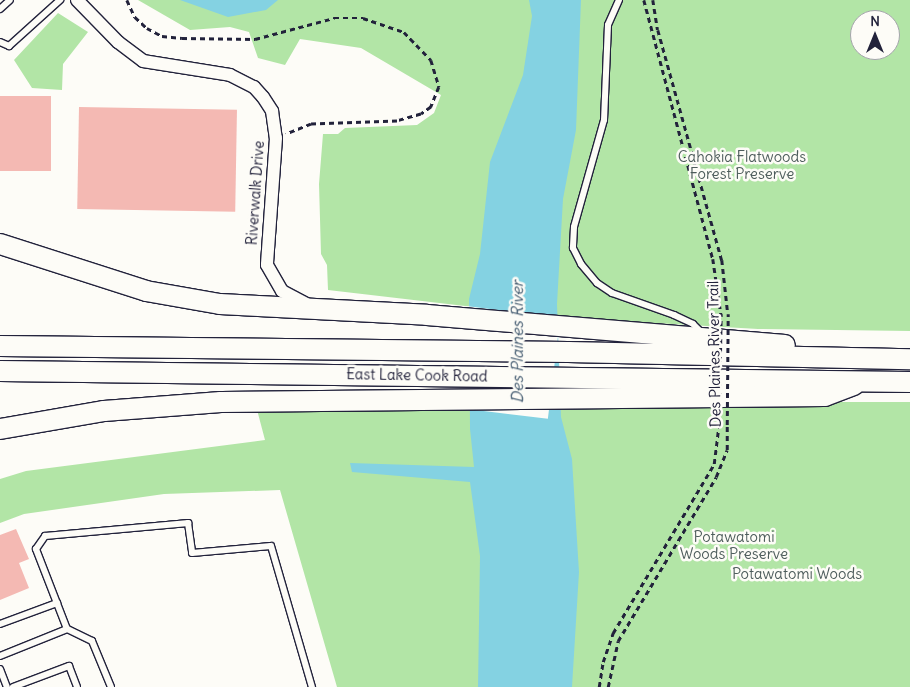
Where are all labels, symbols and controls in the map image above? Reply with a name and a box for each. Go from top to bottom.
north arrow [850,10,900,60]
text: N [870,12,880,30]
street label: Riverwalk Drive [242,140,268,246]
park label: Cahokia Flatwoods Forest Preserve [678,147,806,182]
water label: Des Plaines River [507,281,527,403]
street label: Des Plaines River Trail [704,281,724,427]
street label: East Lake Cook Road [346,365,488,385]
park label: Potawatomi Woods Preserve [680,527,788,562]
park label: Potawatomi Woods [732,565,862,583]

